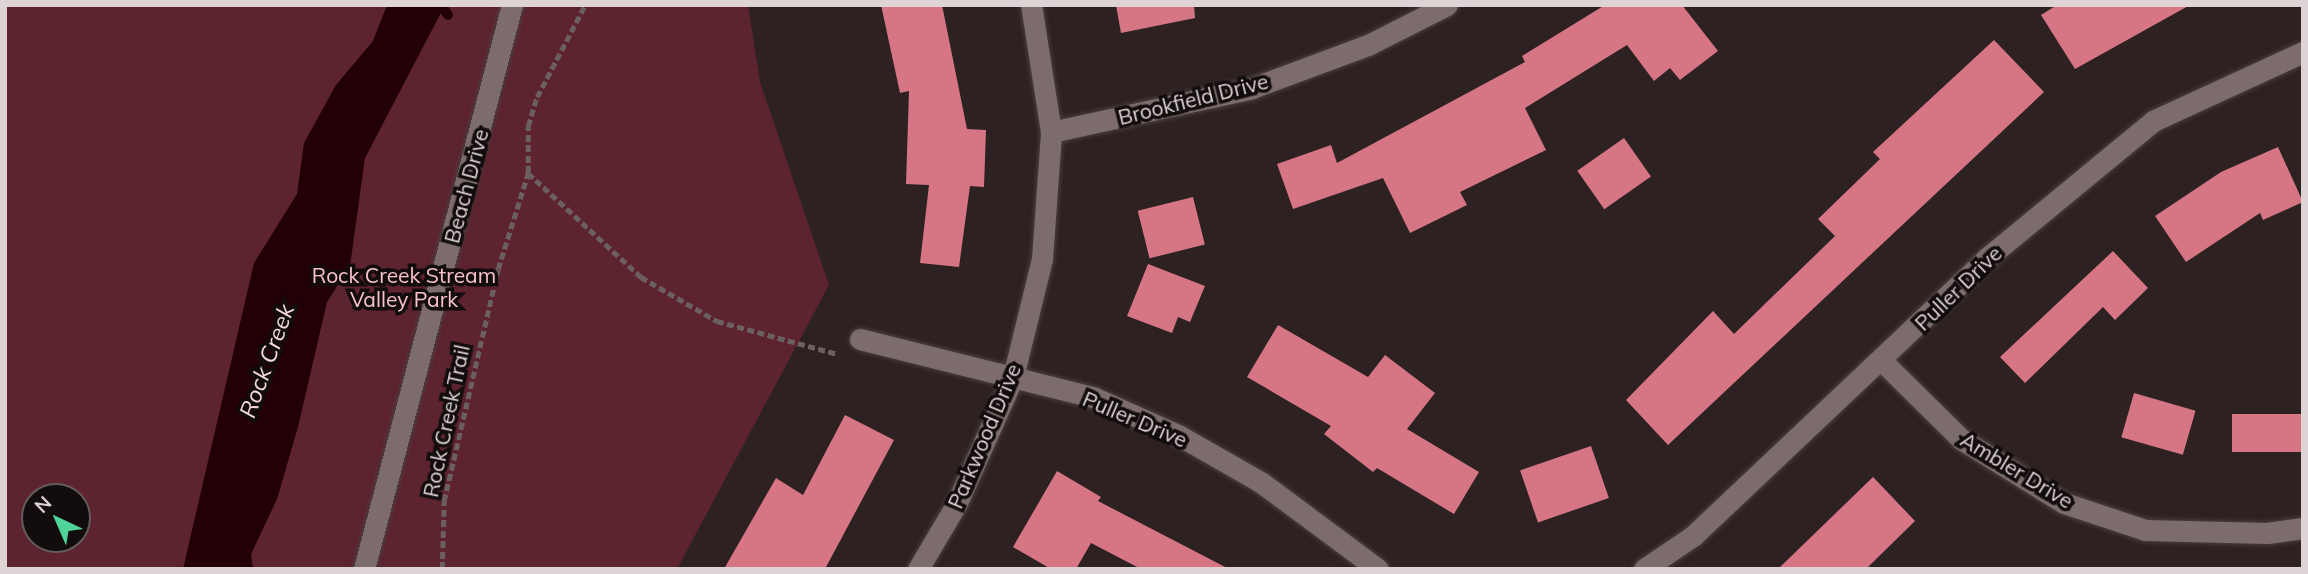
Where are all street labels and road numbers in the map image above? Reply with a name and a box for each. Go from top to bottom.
street label: Brookfield Drive [1115,68,1271,130]
street label: Beach Drive [439,126,493,246]
street label: Puller Drive [1909,240,2007,336]
street label: Rock Creek Trail [418,342,474,500]
street label: Parkwood Drive [942,360,1026,512]
street label: Puller Drive [1079,386,1191,452]
street label: Ambler Drive [1956,427,2078,513]

